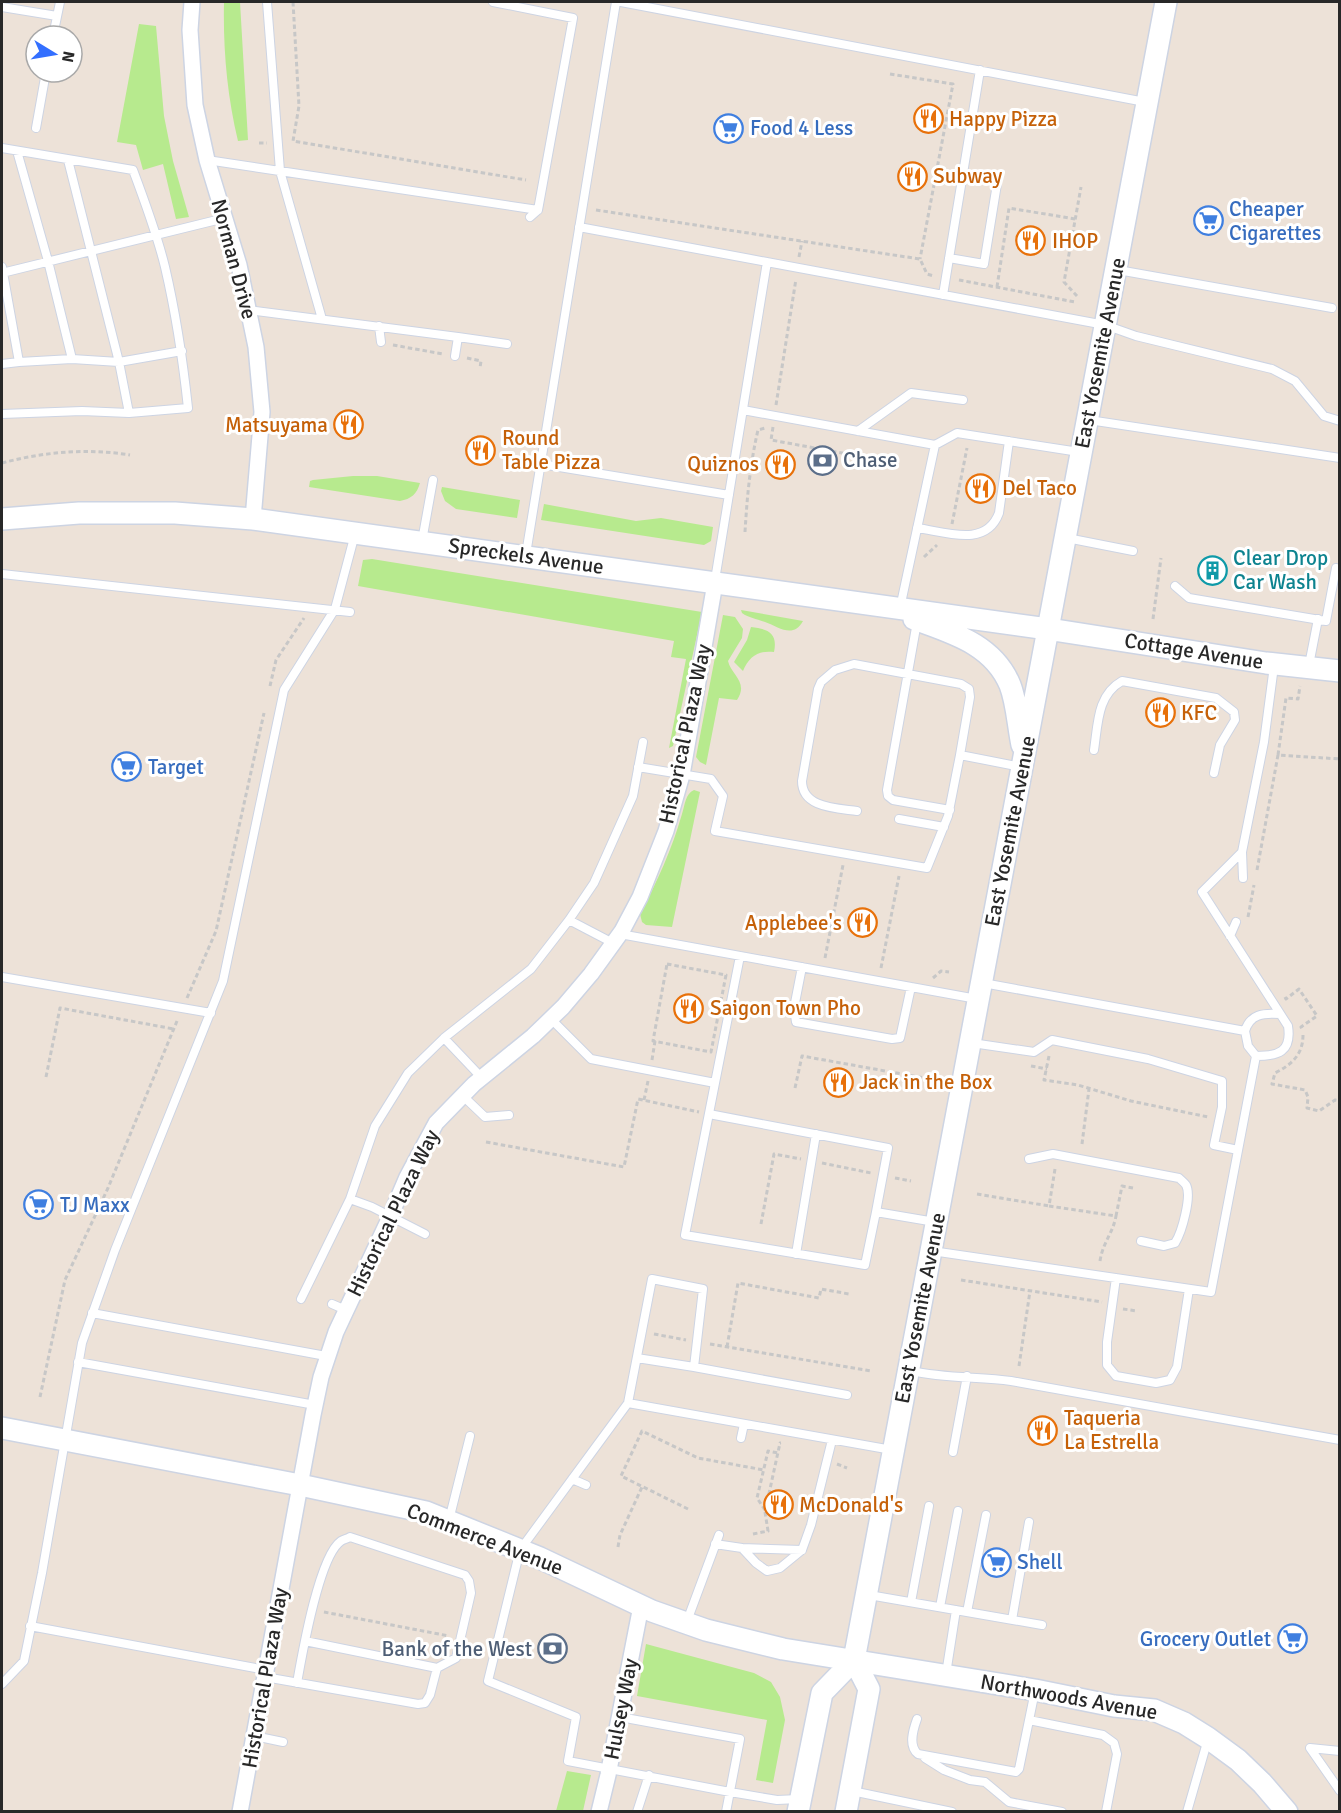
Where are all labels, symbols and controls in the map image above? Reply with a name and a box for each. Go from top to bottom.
north arrow [24,24,84,84]
text: N [57,49,79,64]
restaurant icon: Happy Pizza [912,103,944,135]
place label: Happy Pizza [949,106,1058,132]
supermarket icon: Food 4 Less [713,112,745,144]
place label: Food 4 Less [750,115,853,141]
restaurant icon: Subway [896,160,928,192]
place label: Subway [933,163,1003,189]
street label: Norman Drive [205,196,263,322]
place label: Cheaper Cigarettes [1229,196,1321,246]
supermarket icon: Cheaper Cigarettes [1192,205,1224,237]
restaurant icon: IHOP [1015,225,1047,257]
place label: IHOP [1052,228,1098,254]
street label: East Yosemite Avenue [1069,255,1131,451]
restaurant icon: Matsuyama [333,409,365,441]
place label: Matsuyama [225,412,328,438]
place label: Round Table Pizza [502,425,601,475]
restaurant icon: Round Table Pizza [465,434,497,466]
bank icon: Chase [806,444,838,476]
place label: Chase [843,447,897,473]
restaurant icon: Quiznos [764,448,796,480]
place label: Quiznos [687,451,759,477]
restaurant icon: Del Taco [965,472,997,504]
place label: Del Taco [1002,475,1077,501]
street label: Spreckels Avenue [447,532,605,580]
place label: Clear Drop Car Wash [1233,545,1328,595]
building icon: Clear Drop Car Wash [1196,554,1228,586]
street label: Cottage Avenue [1123,627,1265,675]
street label: Historical Plaza Way [653,642,717,826]
restaurant icon: KFC [1144,697,1176,729]
place label: KFC [1181,700,1217,726]
street label: East Yosemite Avenue [979,733,1041,929]
supermarket icon: Target [111,751,143,783]
place label: Target [148,754,204,780]
restaurant icon: Applebee's [847,907,879,939]
place label: Applebee's [745,910,842,936]
restaurant icon: Saigon Town Pho [673,992,705,1024]
place label: Saigon Town Pho [710,995,861,1021]
restaurant icon: Jack in the Box [822,1066,854,1098]
place label: Jack in the Box [859,1069,992,1095]
street label: Historical Plaza Way [341,1125,445,1301]
supermarket icon: TJ Maxx [23,1189,55,1221]
place label: TJ Maxx [60,1192,130,1218]
street label: East Yosemite Avenue [889,1210,951,1406]
place label: Taqueria La Estrella [1064,1405,1159,1455]
restaurant icon: Taqueria La Estrella [1027,1414,1059,1446]
restaurant icon: McDonald's [762,1489,794,1521]
place label: McDonald's [799,1492,903,1518]
street label: Commerce Avenue [403,1497,567,1581]
supermarket icon: Shell [980,1546,1012,1578]
place label: Shell [1017,1549,1063,1575]
street label: Historical Plaza Way [236,1585,294,1770]
supermarket icon: Grocery Outlet [1276,1623,1308,1655]
place label: Grocery Outlet [1140,1626,1271,1652]
bank icon: Bank of the West [537,1633,569,1665]
place label: Bank of the West [382,1636,532,1662]
street label: Hulsey Way [598,1656,644,1762]
street label: Northwoods Avenue [979,1669,1159,1725]

